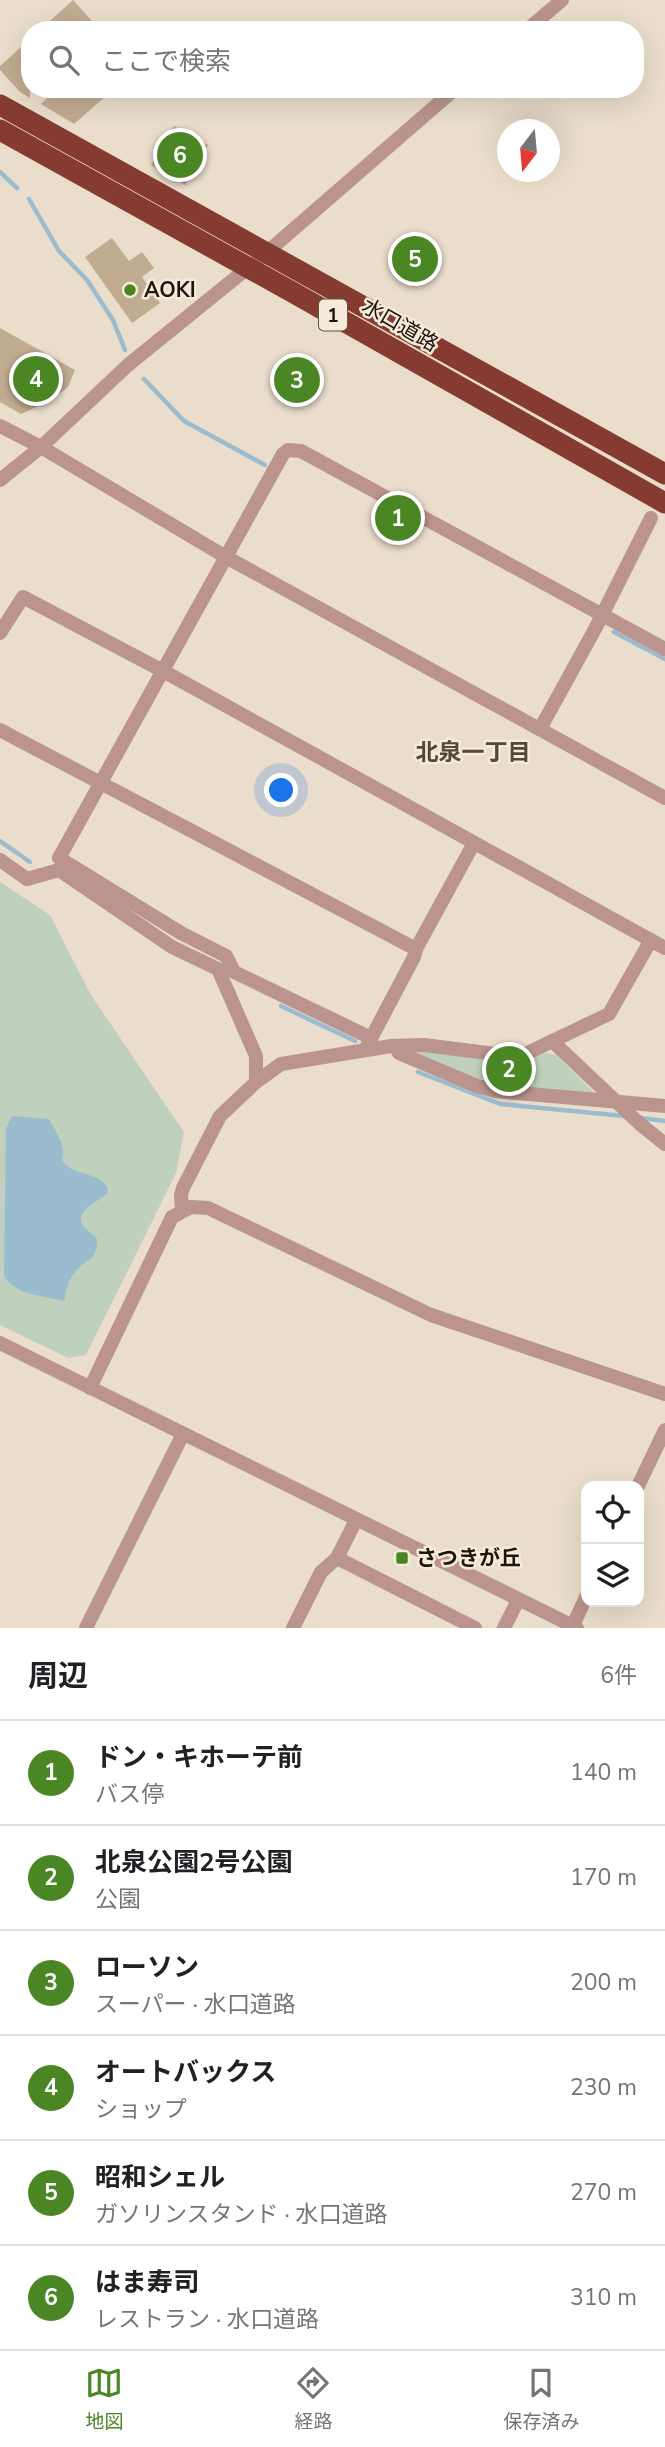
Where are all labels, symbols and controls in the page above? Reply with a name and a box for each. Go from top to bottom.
search box [21,21,644,98]
icon: search [45,41,83,79]
text: ここで検索 [101,44,231,79]
north arrow [497,119,560,182]
pin: 6 [157,129,203,181]
pin: 5 [392,233,438,285]
place label: AOKI [144,276,196,304]
marker: AOKI [122,282,138,298]
street label: 水口道路 [357,292,443,358]
road number: 1 [319,300,347,330]
pin: 4 [13,353,59,405]
pin: 3 [274,354,320,406]
pin: 1 [375,492,421,544]
district label: 北泉一丁目 [416,737,531,768]
your location [264,773,298,807]
pin: 2 [486,1043,532,1095]
map controls [581,1481,644,1607]
button: locate [581,1481,644,1544]
place label: さつきが丘 [416,1544,521,1572]
button: layers [581,1544,644,1607]
marker: さつきが丘 [394,1550,410,1566]
text: 周辺 [28,1656,88,1697]
text: 6件 [600,1660,637,1691]
text: ドン・キホーテ前 [95,1740,303,1775]
text: 1 [44,1757,58,1788]
text: 140 m [570,1757,637,1788]
text: バス停 [95,1779,164,1810]
text: 北泉公園2号公園 [95,1845,293,1880]
text: 2 [44,1862,58,1893]
text: 170 m [570,1862,637,1893]
text: 公園 [95,1884,141,1915]
text: ローソン [95,1950,199,1985]
text: 3 [44,1967,58,1998]
text: 200 m [570,1967,637,1998]
text: スーパー · 水口道路 [95,1989,296,2020]
text: オートバックス [95,2055,276,2090]
text: 4 [44,2072,58,2103]
text: 230 m [570,2072,637,2103]
text: ショップ [95,2094,187,2125]
text: 昭和シェル [95,2160,225,2195]
text: 5 [44,2177,58,2208]
text: 270 m [570,2177,637,2208]
text: ガソリンスタンド · 水口道路 [95,2199,388,2230]
text: はま寿司 [95,2265,199,2300]
text: 6 [44,2282,58,2313]
text: 310 m [570,2282,637,2313]
text: レストラン · 水口道路 [95,2304,319,2335]
tab: 地図 [85,2364,124,2435]
tab: 経路 [294,2364,333,2435]
tab: 保存済み [503,2364,580,2435]

